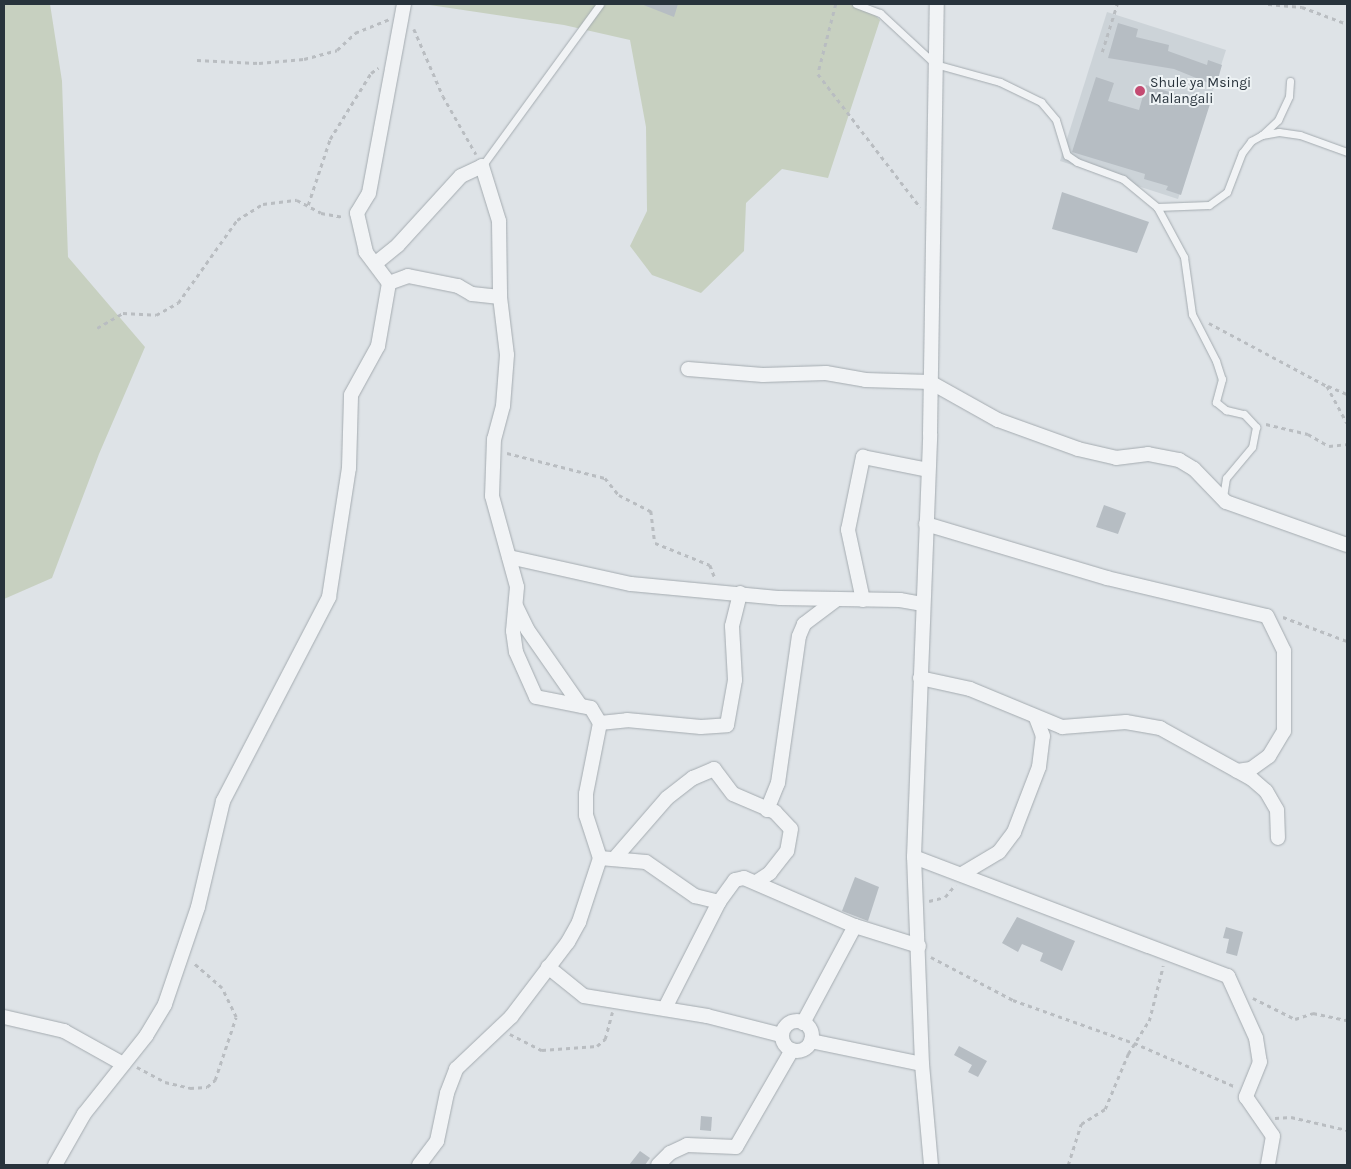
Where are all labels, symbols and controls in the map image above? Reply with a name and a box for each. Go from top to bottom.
place label: Shule ya Msingi Malangali [1150,75,1251,108]
marker: Shule ya Msingi Malangali [1134,85,1146,97]

